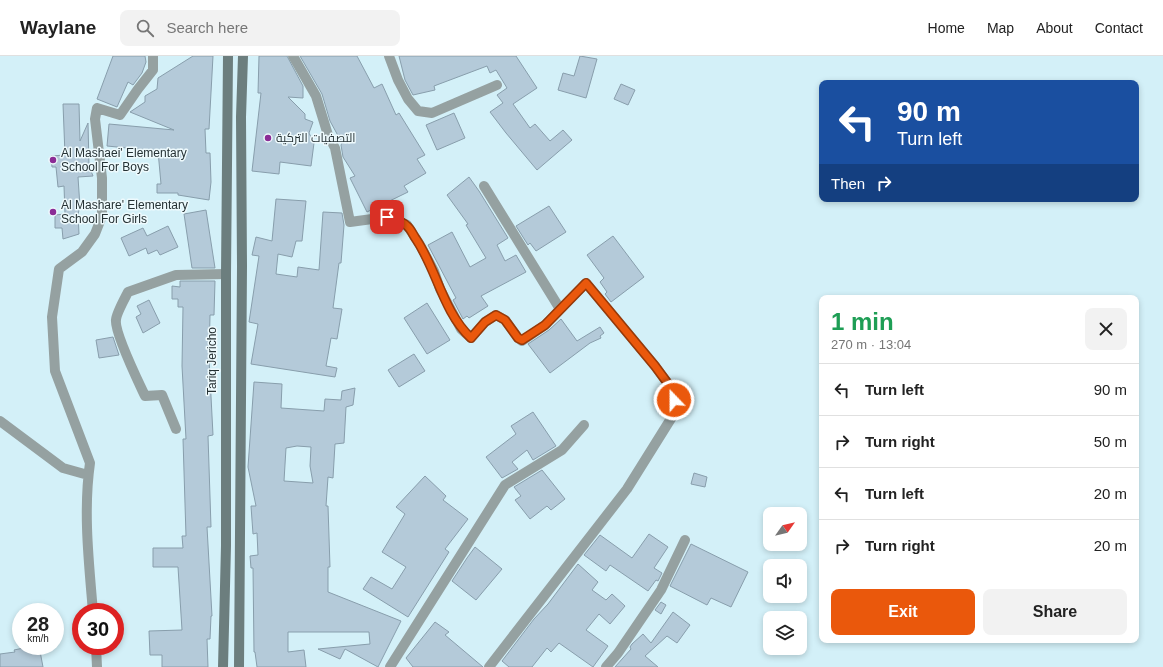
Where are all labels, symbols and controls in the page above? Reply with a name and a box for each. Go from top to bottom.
search box [120,10,400,46]
text: Waylane [20,17,96,38]
icon: search [134,17,156,39]
text: Search here [166,19,248,36]
text: Home [928,20,965,36]
text: Map [987,20,1014,36]
text: About [1036,20,1073,36]
text: Contact [1095,20,1143,36]
icon: left [831,96,883,148]
text: 90 m [897,96,961,127]
text: Turn left [897,129,962,149]
place label: التصفيات التركية [276,131,355,145]
marker: التصفيات التركية [263,133,273,143]
place label: Al Mashaei' Elementary School For Boys [61,146,187,174]
marker: Al Mashaei' Elementary School For Boys [48,155,58,165]
icon: right [873,172,895,194]
text: Then [831,175,865,192]
place label: Al Mashare' Elementary School For Girls [61,198,188,226]
pin [370,200,404,234]
icon: arrive [376,206,398,228]
marker: Al Mashare' Elementary School For Girls [48,207,58,217]
text: 1 min [831,308,894,335]
button: close [1085,308,1127,350]
street label: Tariq Jericho [205,327,219,395]
text: 270 m · 13:04 [831,337,911,352]
position arrow [653,379,695,421]
icon: left [831,379,853,401]
text: Turn left [865,381,924,398]
text: 90 m [1094,381,1127,398]
icon: right [831,431,853,453]
text: Turn right [865,433,935,450]
text: 50 m [1094,433,1127,450]
icon: left [831,483,853,505]
text: Turn left [865,485,924,502]
text: 20 m [1094,485,1127,502]
north arrow [763,507,807,551]
map controls [763,507,807,655]
icon: right [831,535,853,557]
text: Turn right [865,537,935,554]
text: 20 m [1094,537,1127,554]
button: sound [763,559,807,603]
button: Exit [831,589,975,635]
button: Share [983,589,1127,635]
speed limit sign: 30 [72,603,124,655]
button: layers [763,611,807,655]
text: 28 [27,613,49,635]
text: km/h [27,633,49,644]

